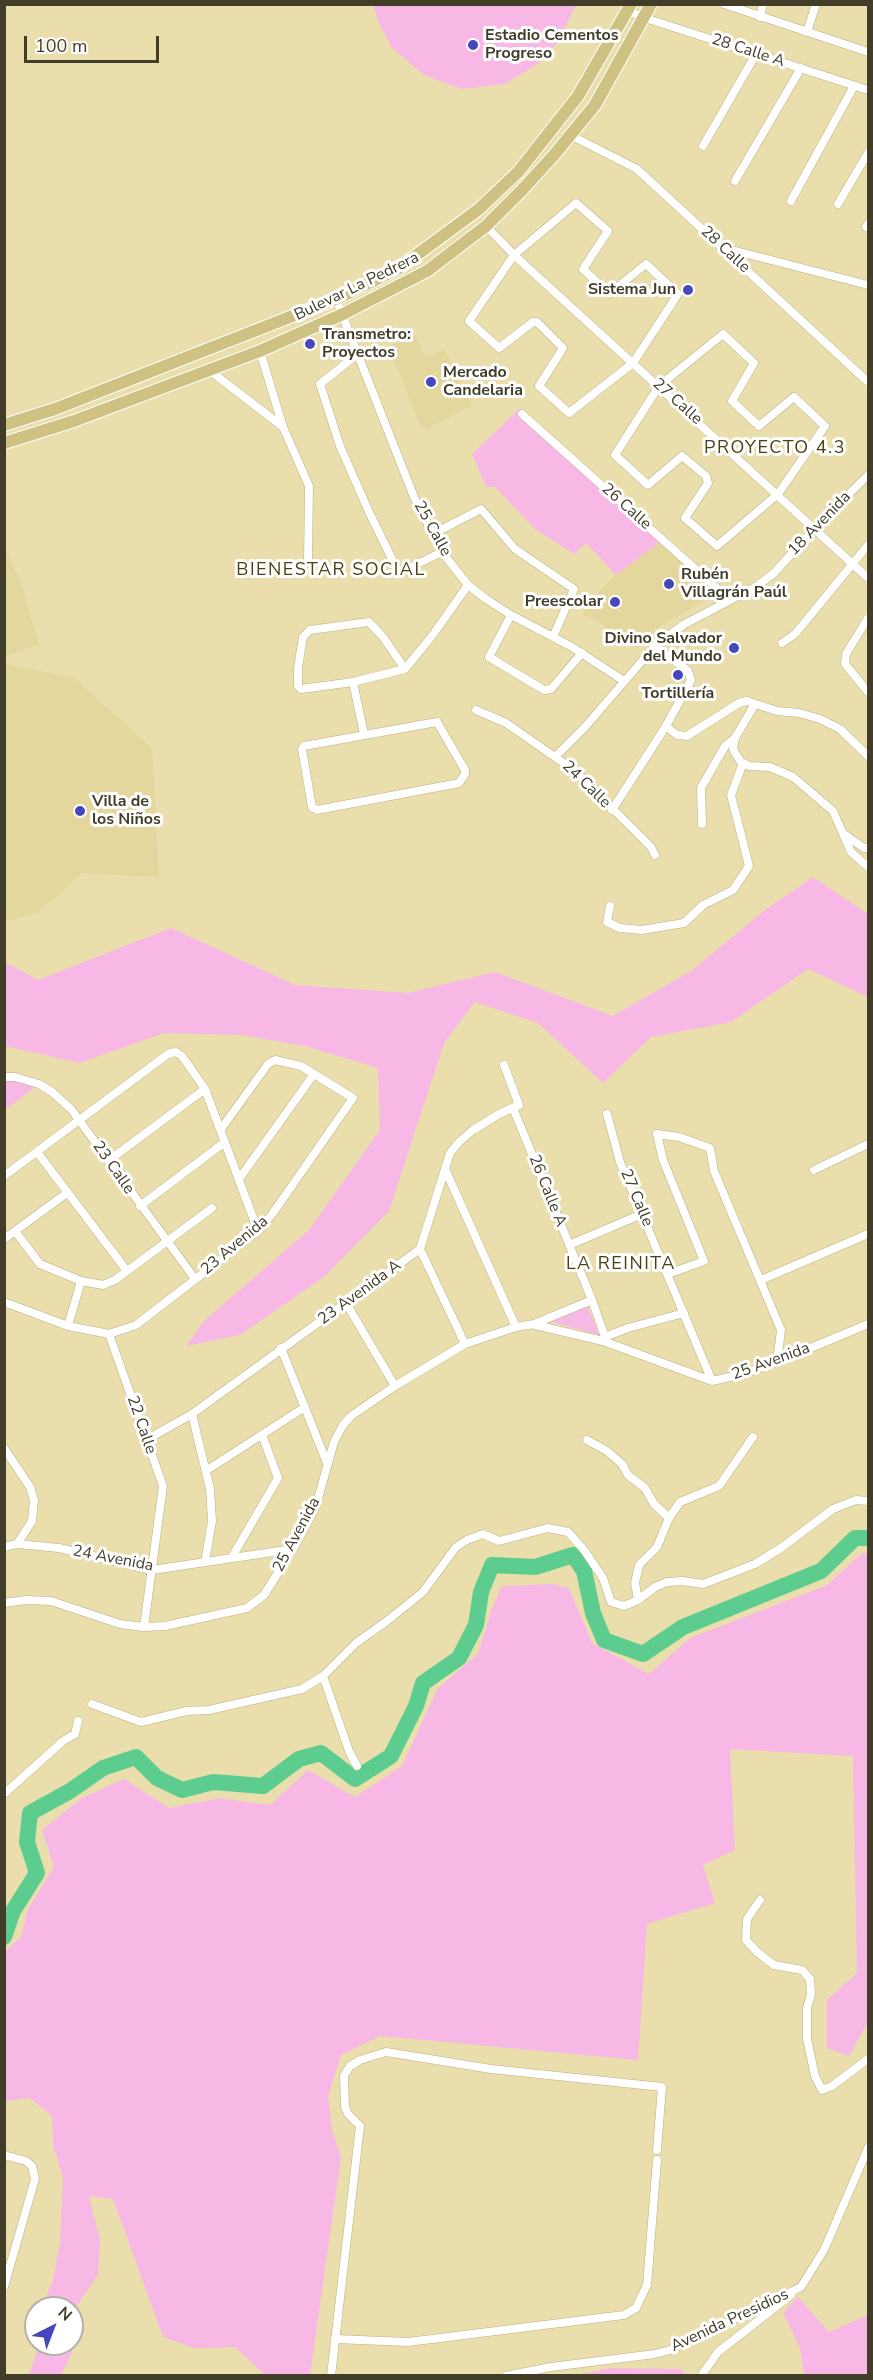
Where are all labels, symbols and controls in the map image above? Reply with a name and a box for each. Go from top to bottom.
scale bar [27,24,162,62]
place label: Estadio Cementos Progreso [485,26,618,64]
street label: 28 Calle A [709,30,787,72]
text: 100 m [35,34,87,58]
marker: Estadio Cementos Progreso [466,38,480,52]
street label: 28 Calle [696,222,754,278]
street label: Bulevar La Pedrera [291,248,423,326]
place label: Sistema Jun [588,280,676,300]
marker: Sistema Jun [681,283,695,297]
place label: Transmetro: Proyectos [322,325,411,363]
marker: Transmetro: Proyectos [303,337,317,351]
place label: Mercado Candelaria [443,363,523,401]
marker: Mercado Candelaria [424,375,438,389]
street label: 27 Calle [648,375,706,429]
district label: PROYECTO 4.3 [704,438,846,460]
street label: 26 Calle [597,480,655,534]
street label: 18 Avenida [785,488,855,560]
street label: 25 Calle [409,498,455,560]
district label: BIENESTAR SOCIAL [236,560,426,582]
place label: Rubén Villagrán Paúl [681,565,787,603]
marker: Rubén Villagrán Paúl [662,577,676,591]
place label: Preescolar [525,592,603,612]
marker: Preescolar [608,595,622,609]
place label: Divino Salvador del Mundo [604,629,722,667]
marker: Divino Salvador del Mundo [727,641,741,655]
marker: Tortillería [671,668,685,682]
place label: Tortillería [642,684,714,704]
street label: 24 Calle [558,757,614,813]
place label: Villa de los Niños [92,792,161,830]
marker: Villa de los Niños [73,804,87,818]
street label: 23 Calle [88,1138,138,1198]
street label: 26 Calle A [524,1152,570,1230]
street label: 27 Calle [615,1167,657,1229]
street label: 23 Avenida [197,1212,273,1280]
district label: LA REINITA [566,1254,676,1276]
street label: 23 Avenida A [315,1257,405,1329]
street label: 25 Avenida [729,1339,813,1385]
street label: 22 Calle [122,1393,160,1457]
street label: 25 Avenida [269,1494,325,1576]
street label: 24 Avenida [71,1542,155,1576]
street label: Avenida Presidios [668,2285,792,2357]
north arrow [24,2296,84,2356]
text: N [53,2302,77,2326]

